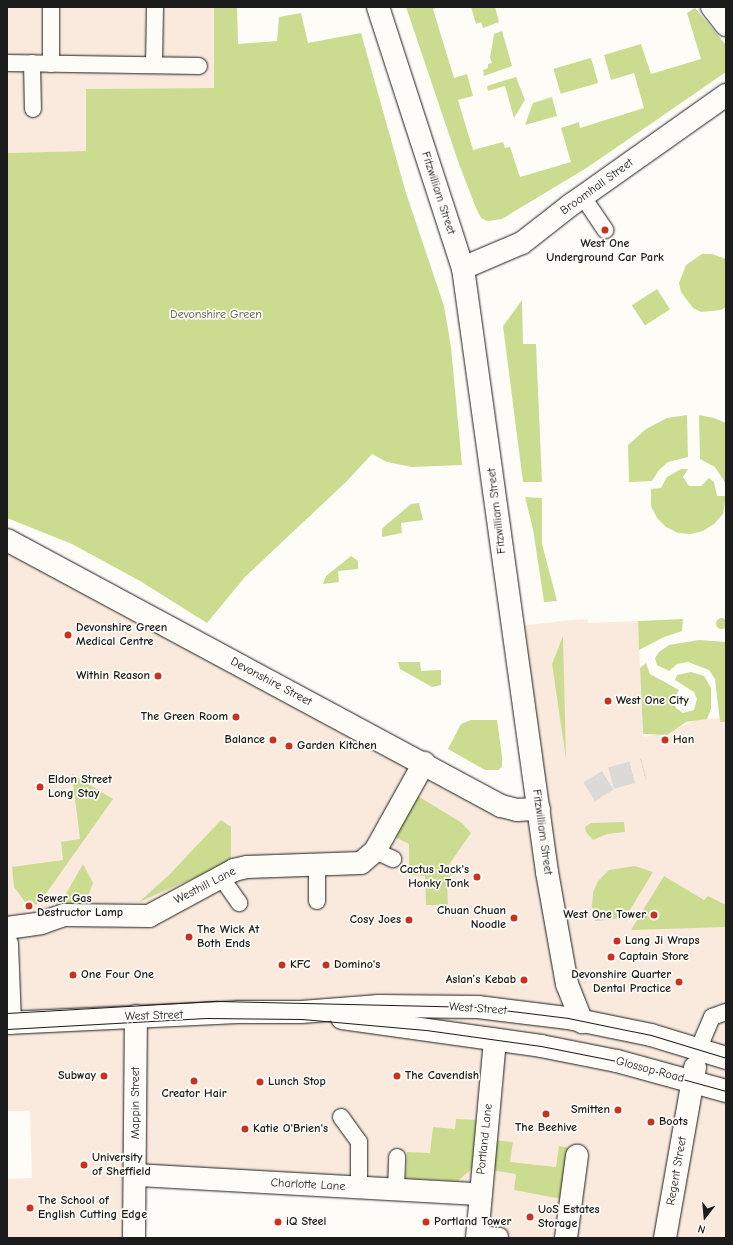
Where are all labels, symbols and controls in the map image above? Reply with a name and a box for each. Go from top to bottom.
street label: Fitzwilliam Street [418,150,458,236]
street label: Broomhall Street [558,156,636,218]
marker: West One Underground Car Park [600,225,610,235]
place label: West One Underground Car Park [546,237,664,265]
park label: Devonshire Green [170,308,262,322]
street label: Fitzwilliam Street [485,467,509,555]
place label: Devonshire Green Medical Centre [76,621,167,649]
marker: Devonshire Green Medical Centre [63,630,73,640]
street label: Devonshire Street [228,654,314,710]
place label: Within Reason [76,669,150,683]
marker: Within Reason [153,671,163,681]
place label: West One City [616,694,689,708]
marker: West One City [603,696,613,706]
place label: The Green Room [141,710,228,724]
marker: The Green Room [231,712,241,722]
place label: Balance [225,733,265,747]
place label: Han [673,733,694,747]
marker: Balance [268,735,278,745]
marker: Han [660,735,670,745]
place label: Garden Kitchen [297,739,377,753]
marker: Garden Kitchen [284,741,294,751]
place label: Eldon Street Long Stay [48,773,112,801]
marker: Eldon Street Long Stay [35,782,45,792]
street label: Fitzwilliam Street [529,788,555,876]
place label: Cactus Jack's Honky Tonk [400,863,469,891]
street label: Westhill Lane [172,864,238,908]
marker: Cactus Jack's Honky Tonk [472,872,482,882]
place label: Sewer Gas Destructor Lamp [37,892,123,920]
marker: Sewer Gas Destructor Lamp [24,901,34,911]
place label: Chuan Chuan Noodle [437,904,506,932]
place label: West One Tower [563,908,646,922]
marker: West One Tower [649,910,659,920]
place label: Cosy Joes [350,913,401,927]
marker: Chuan Chuan Noodle [509,913,519,923]
marker: Cosy Joes [404,915,414,925]
place label: The Wick At Both Ends [197,923,259,951]
marker: The Wick At Both Ends [184,932,194,942]
place label: Lang Ji Wraps [625,934,700,948]
marker: Lang Ji Wraps [612,936,622,946]
place label: Captain Store [619,950,689,964]
marker: Captain Store [606,952,616,962]
place label: KFC [290,958,310,972]
place label: Domino's [334,958,380,972]
marker: KFC [277,960,287,970]
marker: Domino's [321,960,331,970]
place label: One Four One [81,968,154,982]
place label: Devonshire Quarter Dental Practice [571,968,671,996]
marker: One Four One [68,970,78,980]
place label: Aslan’s Kebab [446,973,516,987]
marker: Aslan’s Kebab [519,975,529,985]
marker: Devonshire Quarter Dental Practice [674,977,684,987]
street label: West Street [449,1000,507,1018]
street label: West Street [125,1008,183,1024]
street label: Glossop Road [614,1054,686,1086]
street label: Mappin Street [129,1067,143,1139]
place label: Subway [58,1069,96,1083]
place label: The Cavendish [405,1069,479,1083]
marker: Subway [99,1071,109,1081]
marker: The Cavendish [392,1071,402,1081]
place label: Lunch Stop [268,1075,326,1089]
marker: Creator Hair [189,1076,199,1086]
marker: Lunch Stop [255,1077,265,1087]
place label: Creator Hair [161,1087,227,1101]
street label: Portland Lane [474,1103,496,1175]
place label: Smitten [571,1103,610,1117]
marker: Smitten [613,1105,623,1115]
marker: The Beehive [541,1109,551,1119]
place label: Boots [659,1115,688,1129]
marker: Boots [646,1117,656,1127]
place label: The Beehive [515,1121,577,1135]
place label: Katie O'Brien's [253,1122,328,1136]
marker: Katie O'Brien's [240,1124,250,1134]
street label: Regent Street [664,1136,690,1206]
place label: University of Sheffield [92,1151,151,1179]
marker: University of Sheffield [79,1160,89,1170]
street label: Charlotte Lane [270,1176,346,1194]
place label: The School of English Cutting Edge [38,1194,147,1222]
north arrow [685,1197,725,1237]
marker: The School of English Cutting Edge [25,1203,35,1213]
place label: UoS Estates Storage [538,1203,600,1231]
marker: UoS Estates Storage [525,1212,535,1222]
place label: iQ Steel [286,1215,326,1229]
place label: Portland Tower [434,1215,511,1229]
marker: iQ Steel [273,1217,283,1227]
marker: Portland Tower [421,1217,431,1227]
text: N [696,1222,707,1236]

